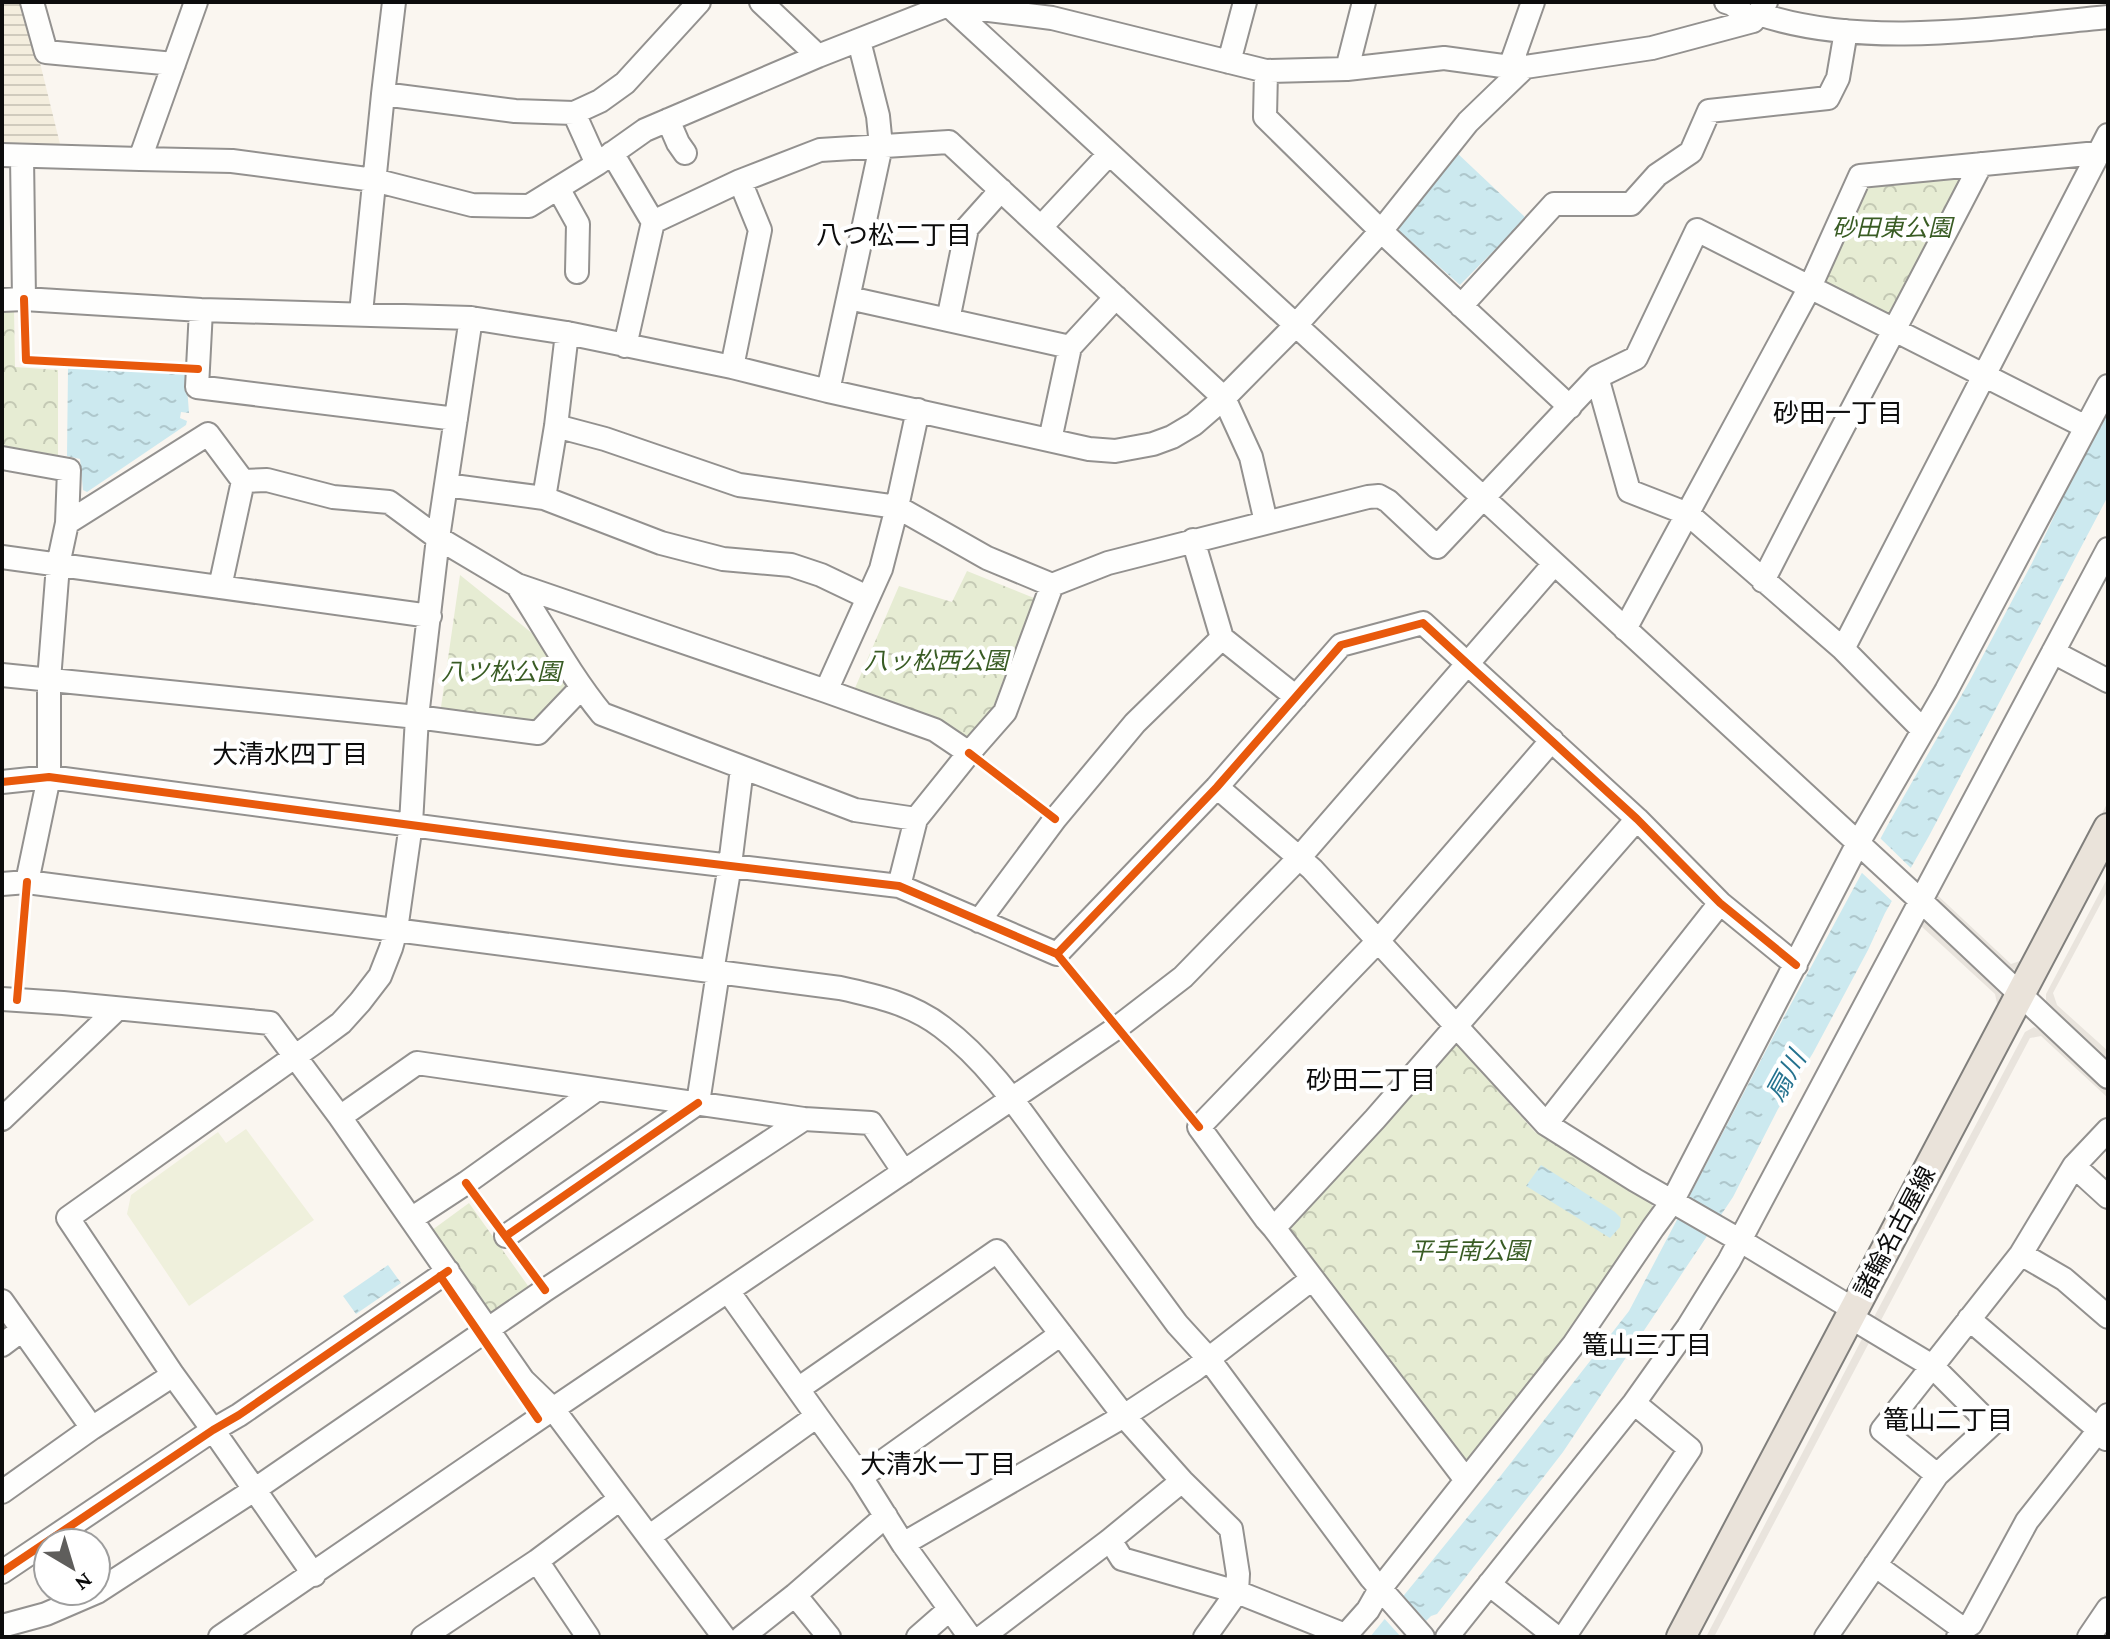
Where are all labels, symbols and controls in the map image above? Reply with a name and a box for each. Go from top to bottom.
park label: 砂田東公園 [1832,214,1955,241]
district label: 八つ松二丁目 [816,221,972,250]
district label: 砂田一丁目 [1773,399,1903,428]
park label: 八ッ松西公園 [864,647,1011,674]
park label: 八ツ松公園 [441,658,564,685]
district label: 大清水四丁目 [212,740,368,769]
water label: 扇川 [1761,1044,1813,1106]
district label: 砂田二丁目 [1306,1066,1436,1095]
street label: 諸輪名古屋線 [1849,1162,1940,1302]
park label: 平手南公園 [1409,1237,1532,1264]
district label: 篭山三丁目 [1582,1331,1712,1360]
district label: 篭山二丁目 [1883,1406,2013,1435]
district label: 大清水一丁目 [860,1450,1016,1479]
north arrow [32,1527,112,1607]
text: N [70,1568,98,1597]

